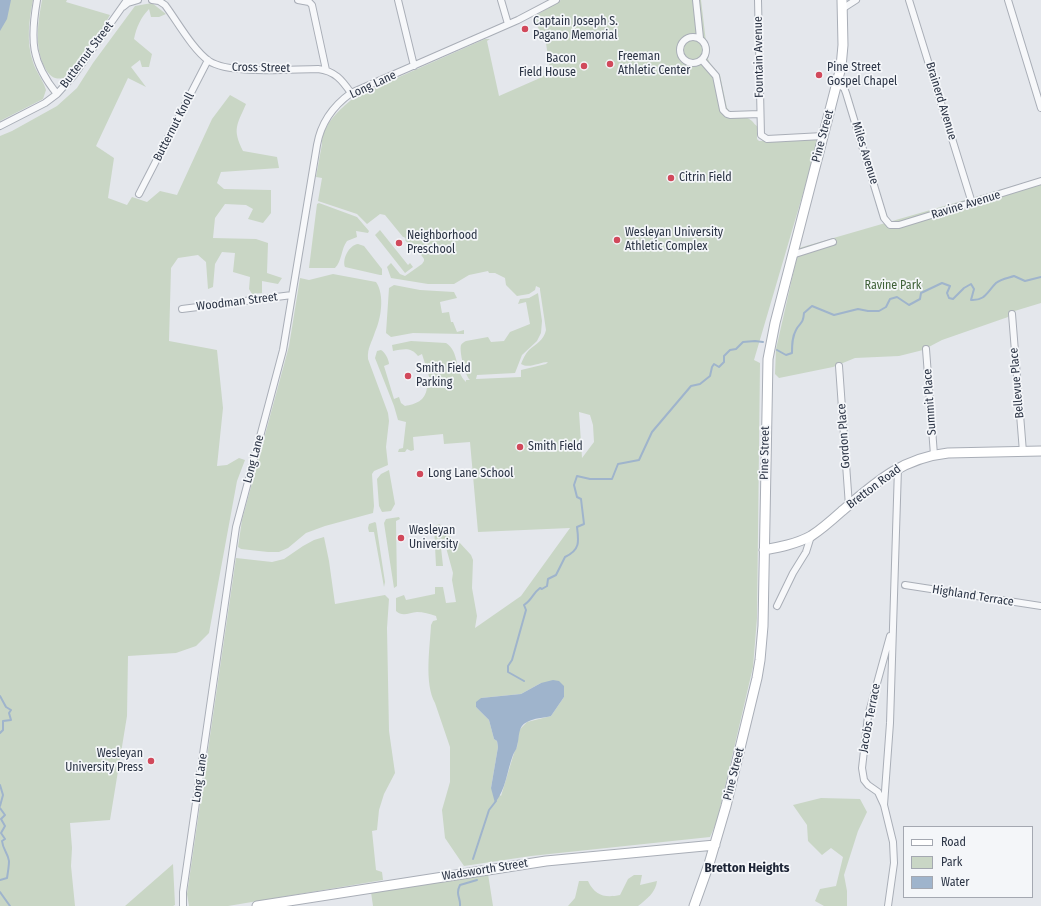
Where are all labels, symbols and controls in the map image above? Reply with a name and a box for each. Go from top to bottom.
place label: Captain Joseph S. Pagano Memorial [533,15,618,43]
street label: Fountain Avenue [751,16,767,98]
street label: Butternut Street [57,19,117,91]
marker: Captain Joseph S. Pagano Memorial [520,24,530,34]
place label: Freeman Athletic Center [618,50,690,78]
place label: Bacon Field House [519,52,576,80]
marker: Freeman Athletic Center [605,59,615,69]
street label: Cross Street [232,60,290,76]
street label: Brainerd Avenue [922,60,960,142]
marker: Bacon Field House [579,61,589,71]
place label: Pine Street Gospel Chapel [827,61,897,89]
street label: Long Lane [348,68,398,102]
marker: Pine Street Gospel Chapel [814,70,824,80]
street label: Butternut Knoll [150,90,198,164]
street label: Pine Street [809,108,837,164]
street label: Miles Avenue [849,120,881,186]
place label: Citrin Field [679,171,732,185]
marker: Citrin Field [666,173,676,183]
street label: Ravine Avenue [930,188,1002,222]
place label: Wesleyan University Athletic Complex [625,226,723,254]
place label: Neighborhood Preschool [407,229,477,257]
marker: Wesleyan University Athletic Complex [612,235,622,245]
marker: Neighborhood Preschool [394,238,404,248]
park label: Ravine Park [865,279,921,293]
street label: Woodman Street [196,290,278,314]
street label: Bellevue Place [1007,347,1027,419]
place label: Smith Field Parking [416,362,471,390]
street label: Summit Place [921,368,939,436]
marker: Smith Field Parking [403,371,413,381]
street label: Gordon Place [835,403,853,469]
street label: Pine Street [757,426,773,480]
street label: Long Lane [241,433,267,485]
place label: Smith Field [528,440,583,454]
marker: Smith Field [515,442,525,452]
street label: Bretton Road [844,462,904,512]
place label: Long Lane School [428,467,514,481]
marker: Long Lane School [415,469,425,479]
place label: Wesleyan University [409,524,458,552]
marker: Wesleyan University [396,533,406,543]
street label: Highland Terrace [931,582,1015,610]
street label: Jacobs Terrace [856,682,884,754]
street label: Pine Street [720,746,748,802]
place label: Wesleyan University Press [65,747,143,775]
street label: Long Lane [189,752,211,804]
marker: Wesleyan University Press [146,756,156,766]
legend [903,826,1033,898]
text: Road [941,835,966,849]
text: Park [941,855,962,869]
street label: Wadsworth Street [441,856,529,884]
district label: Bretton Heights [705,860,789,876]
text: Water [941,875,969,889]

